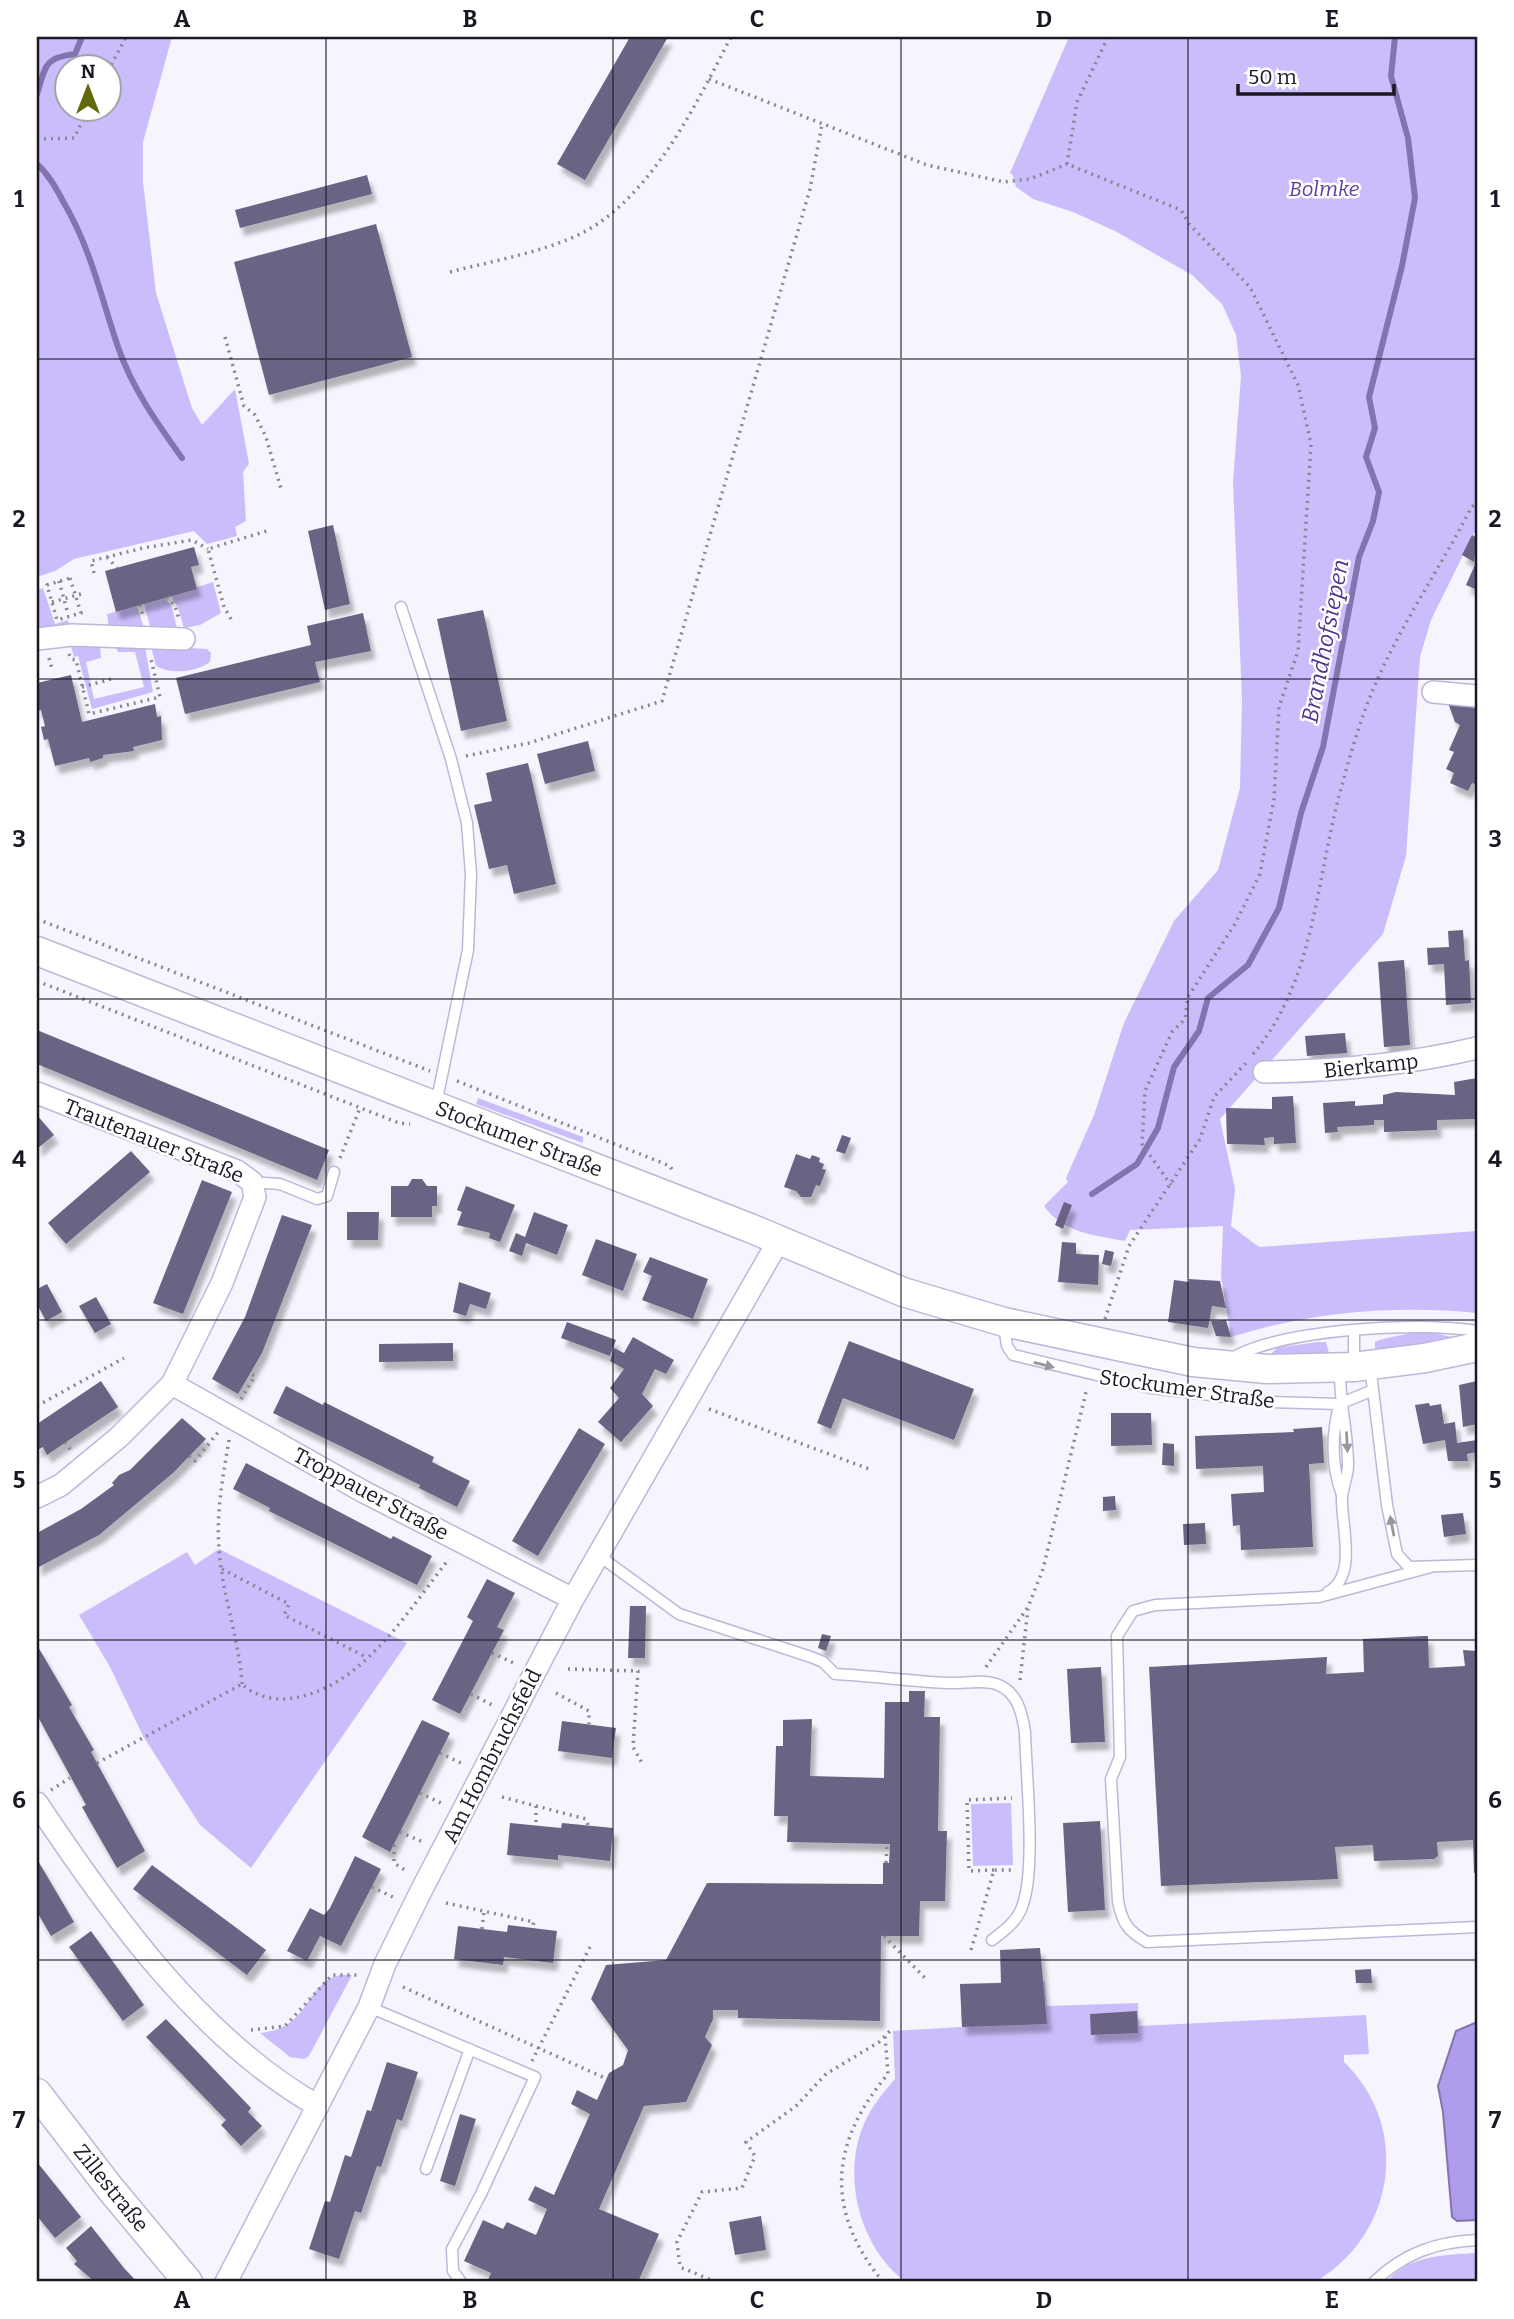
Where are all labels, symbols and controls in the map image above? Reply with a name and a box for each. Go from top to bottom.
text: A [174,5,191,33]
text: B [463,5,477,33]
text: C [750,5,764,33]
text: D [1036,5,1052,33]
text: E [1325,5,1339,33]
north arrow [52,52,122,122]
scale bar [1238,52,1393,96]
text: N [81,60,96,83]
text: 50 m [1248,64,1297,90]
park label: Bolmke [1289,176,1360,202]
text: 1 [14,185,24,213]
text: 1 [1490,185,1500,213]
text: 2 [13,505,26,533]
text: 2 [1489,505,1502,533]
water label: Brandhofsiepen [1295,557,1355,725]
text: 3 [12,825,26,853]
text: 3 [1488,825,1502,853]
street label: Bierkamp [1322,1048,1420,1084]
street label: Trautenauer Straße [60,1093,248,1189]
street label: Stockumer Straße [432,1095,606,1183]
text: 4 [12,1145,26,1173]
text: 4 [1488,1145,1502,1173]
one-way arrow [1033,1360,1055,1371]
street label: Stockumer Straße [1098,1364,1276,1414]
one-way arrow [1342,1432,1353,1454]
street label: Troppauer Straße [289,1442,453,1546]
text: 5 [13,1466,25,1494]
text: 5 [1489,1466,1501,1494]
one-way arrow [1386,1515,1397,1537]
street label: Am Hombruchsfeld [437,1665,547,1847]
text: 6 [12,1786,26,1814]
text: 6 [1488,1786,1502,1814]
text: 7 [13,2106,26,2134]
text: 7 [1489,2106,1502,2134]
street label: Zillestraße [68,2139,154,2237]
text: A [174,2286,191,2314]
text: B [463,2286,477,2314]
text: C [750,2286,764,2314]
text: D [1036,2286,1052,2314]
text: E [1325,2286,1339,2314]

